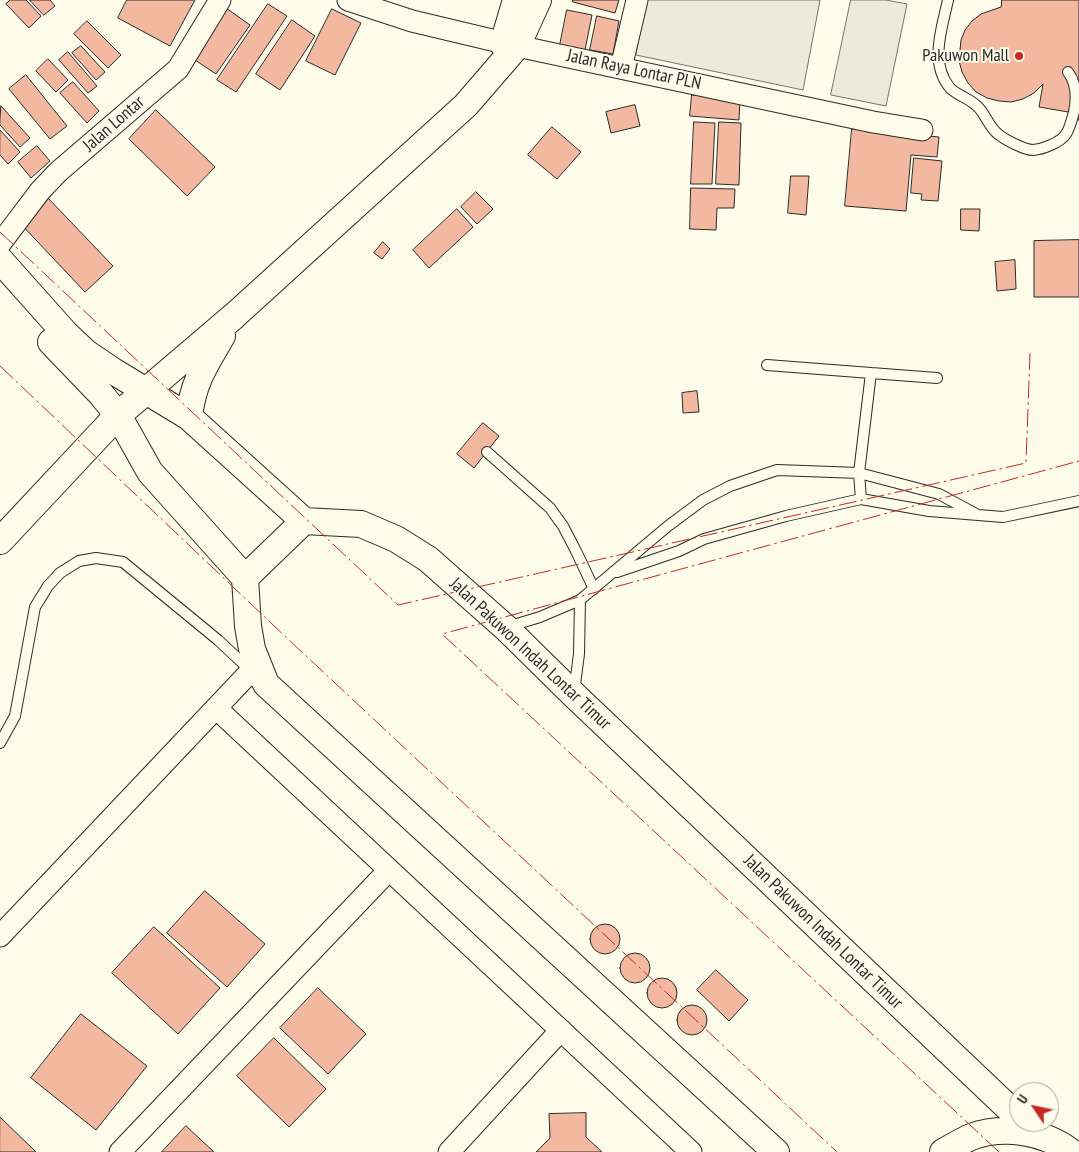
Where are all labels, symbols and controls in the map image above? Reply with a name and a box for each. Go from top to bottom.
street label: Jalan Raya Lontar PLN [565,45,703,95]
place label: Pakuwon Mall [922,45,1009,67]
marker: Pakuwon Mall [1013,50,1025,62]
street label: Jalan Lontar [79,92,149,156]
street label: Jalan Pakuwon Indah Lontar Timur [445,574,615,734]
street label: Jalan Pakuwon Indah Lontar Timur [739,850,907,1014]
north arrow [1009,1082,1059,1132]
text: U [1013,1091,1032,1107]

